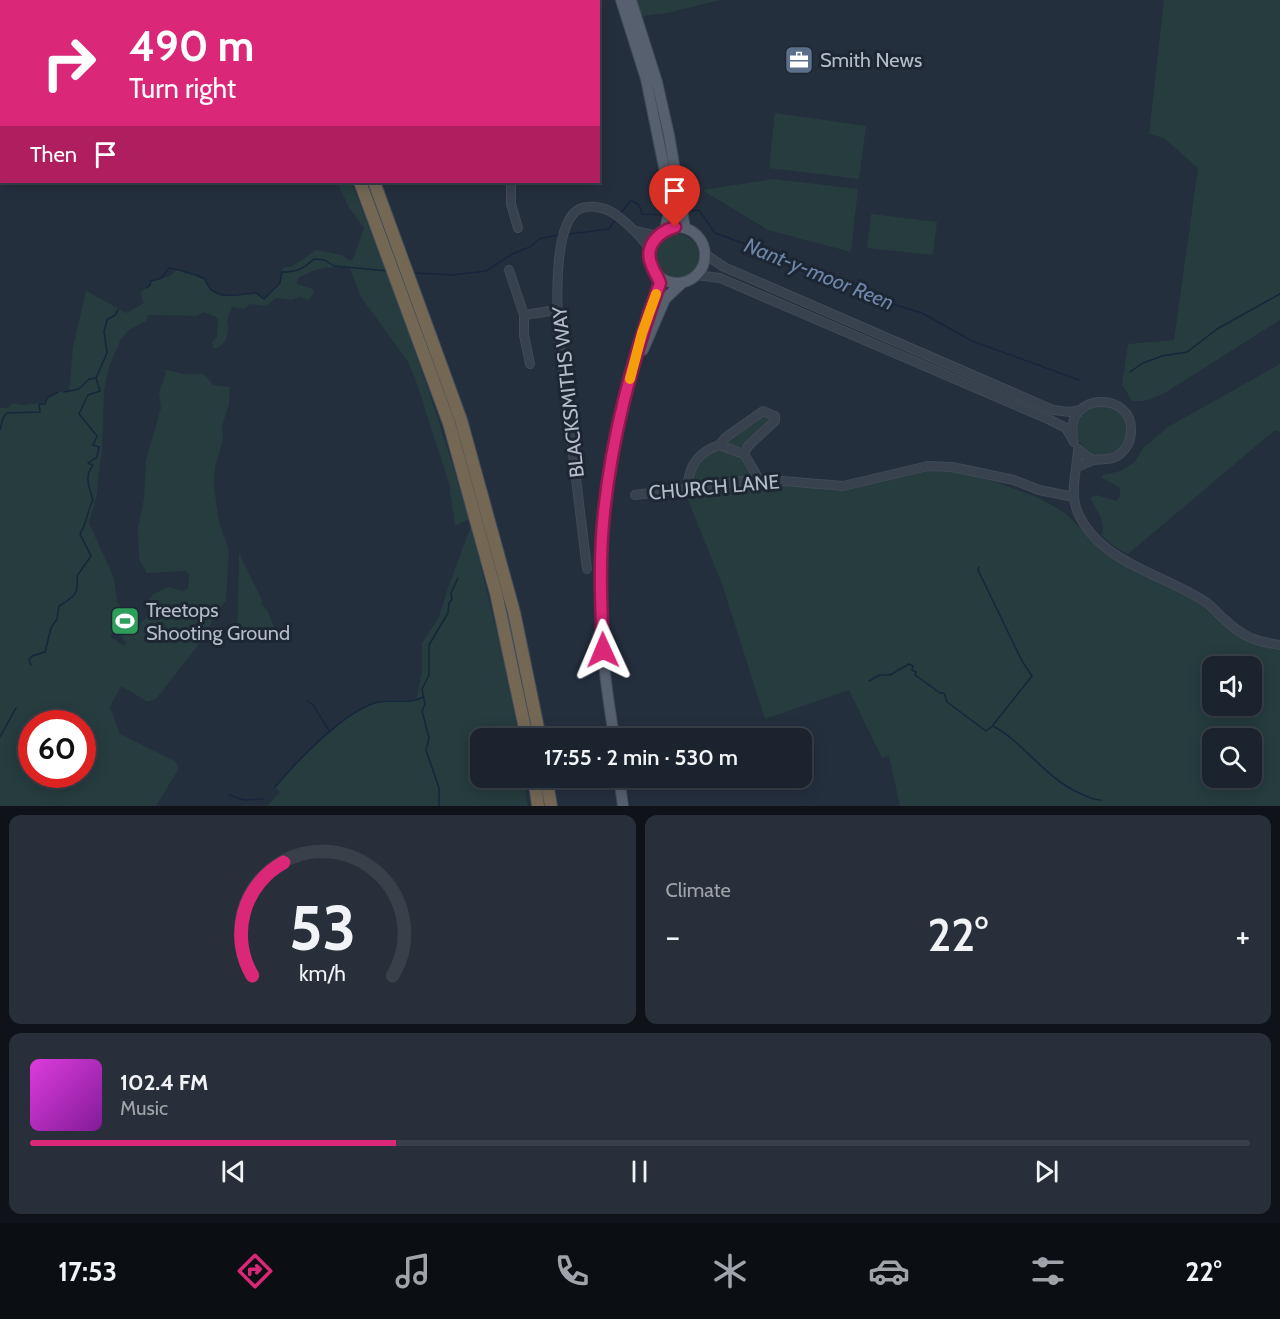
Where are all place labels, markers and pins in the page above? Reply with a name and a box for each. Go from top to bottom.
office icon: Smith News [783,44,815,76]
place label: Smith News [820,48,922,72]
pin [649,165,700,227]
place label: Treetops Shooting Ground [146,598,290,645]
sports icon: Treetops Shooting Ground [109,605,141,637]

